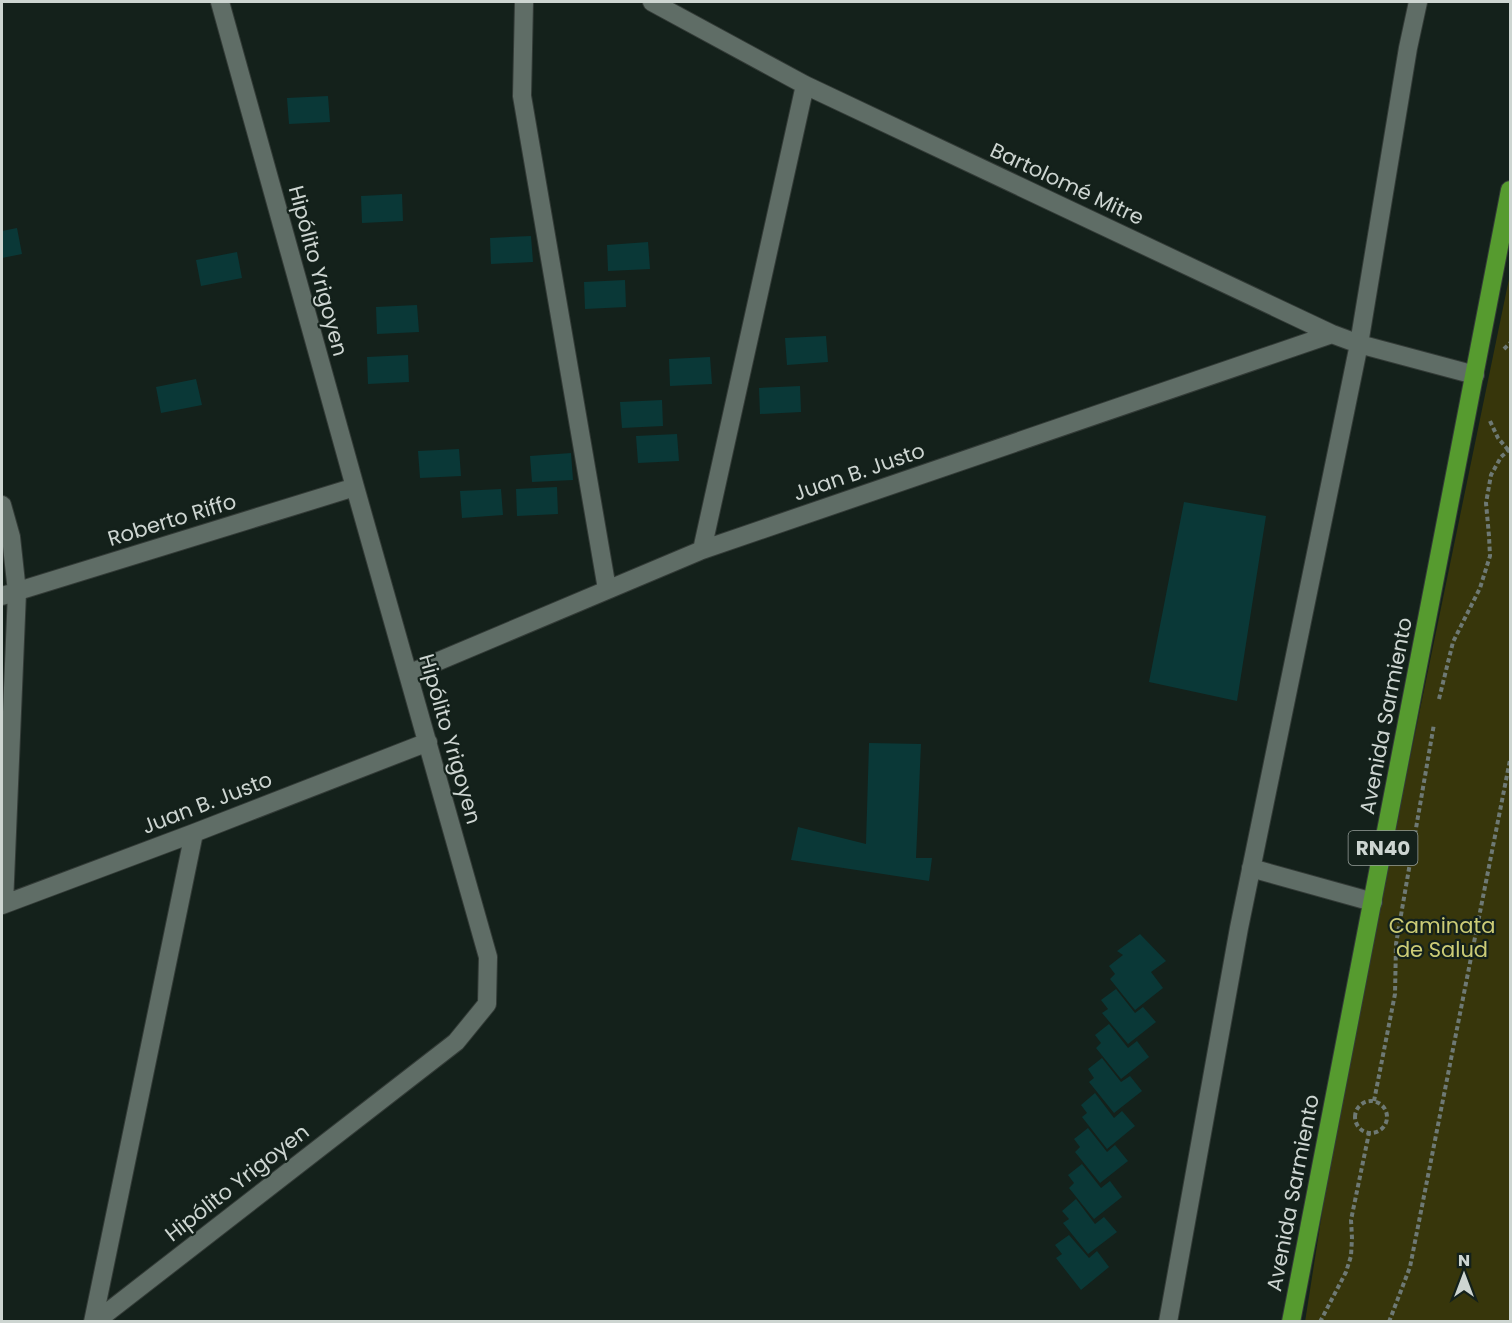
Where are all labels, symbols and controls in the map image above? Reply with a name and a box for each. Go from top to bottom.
street label: Bartolomé Mitre [986,135,1149,232]
street label: Hipólito Yrigoyen [282,182,355,359]
street label: Juan B. Justo [789,435,928,508]
street label: Roberto Riffo [104,486,240,553]
street label: Avenida Sarmiento [1352,615,1419,817]
street label: Hipólito Yrigoyen [412,650,489,827]
street label: Juan B. Justo [138,764,276,841]
road number: RN40 [1348,831,1418,865]
park label: Caminata de Salud [1389,911,1495,964]
street label: Avenida Sarmiento [1259,1092,1326,1294]
street label: Hipólito Yrigoyen [159,1117,315,1248]
north arrow [1434,1245,1494,1305]
text: N [1458,1249,1470,1272]

